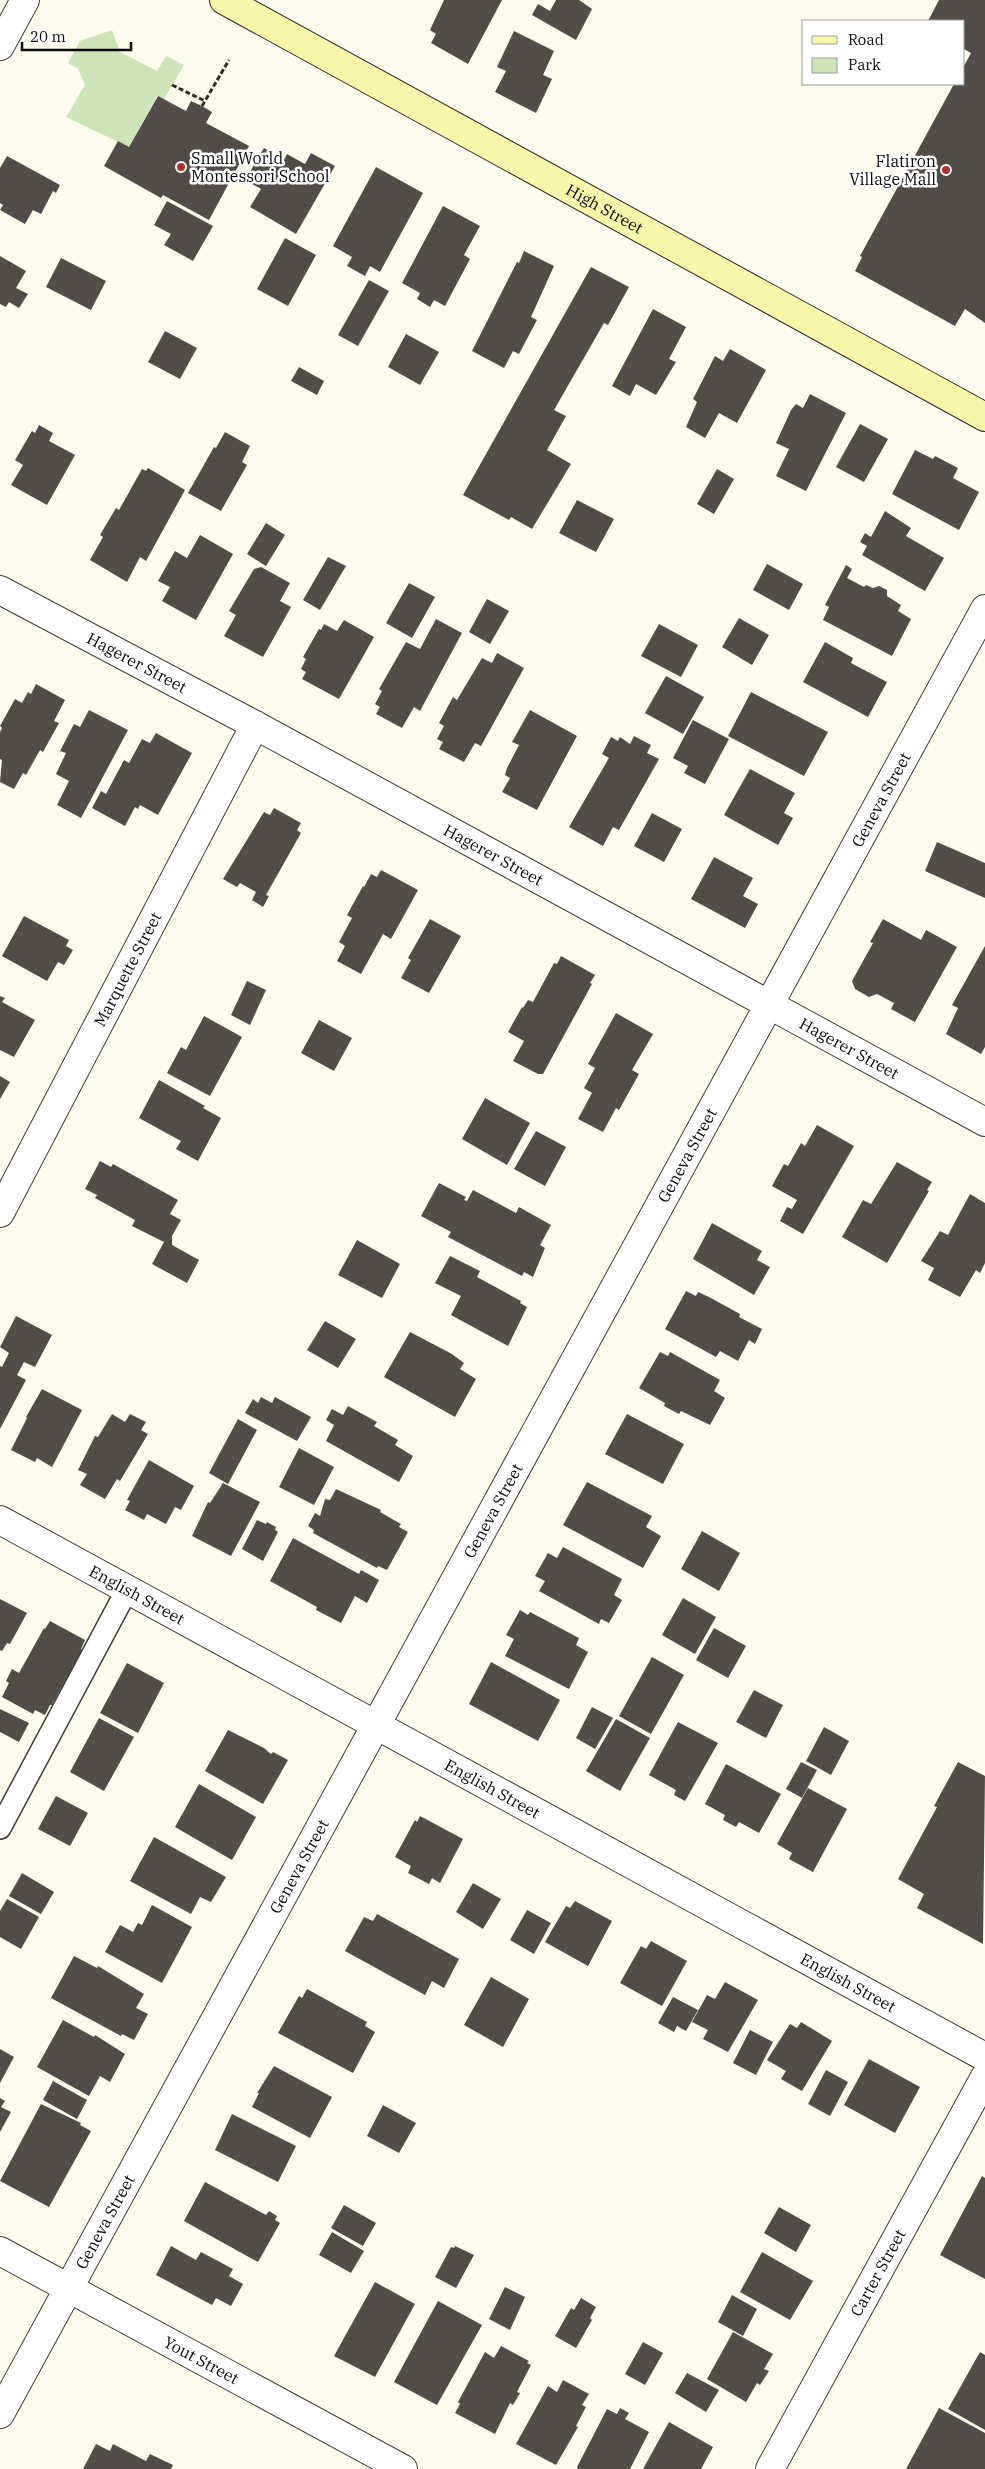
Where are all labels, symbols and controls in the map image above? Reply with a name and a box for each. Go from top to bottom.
scale bar [22,20,131,52]
legend [802,20,965,85]
text: 20 m [30,27,66,46]
text: Road [848,30,884,49]
text: Park [848,55,881,74]
place label: Small World Montessori School [191,148,330,186]
place label: Flatiron Village Mall [849,151,936,189]
marker: Small World Montessori School [175,161,187,173]
marker: Flatiron Village Mall [940,164,952,176]
street label: High Street [563,179,647,238]
street label: Hagerer Street [84,628,191,697]
street label: Geneva Street [847,749,915,850]
street label: Hagerer Street [440,820,547,890]
street label: Marquette Street [89,908,166,1030]
street label: Hagerer Street [796,1013,903,1083]
street label: Geneva Street [653,1104,721,1206]
street label: Geneva Street [459,1460,527,1561]
street label: English Street [86,1561,188,1629]
street label: English Street [441,1754,544,1823]
street label: Geneva Street [265,1815,333,1917]
street label: English Street [797,1948,900,2017]
street label: Geneva Street [71,2171,139,2273]
street label: Carter Street [846,2225,910,2320]
street label: Yout Street [160,2332,243,2389]

